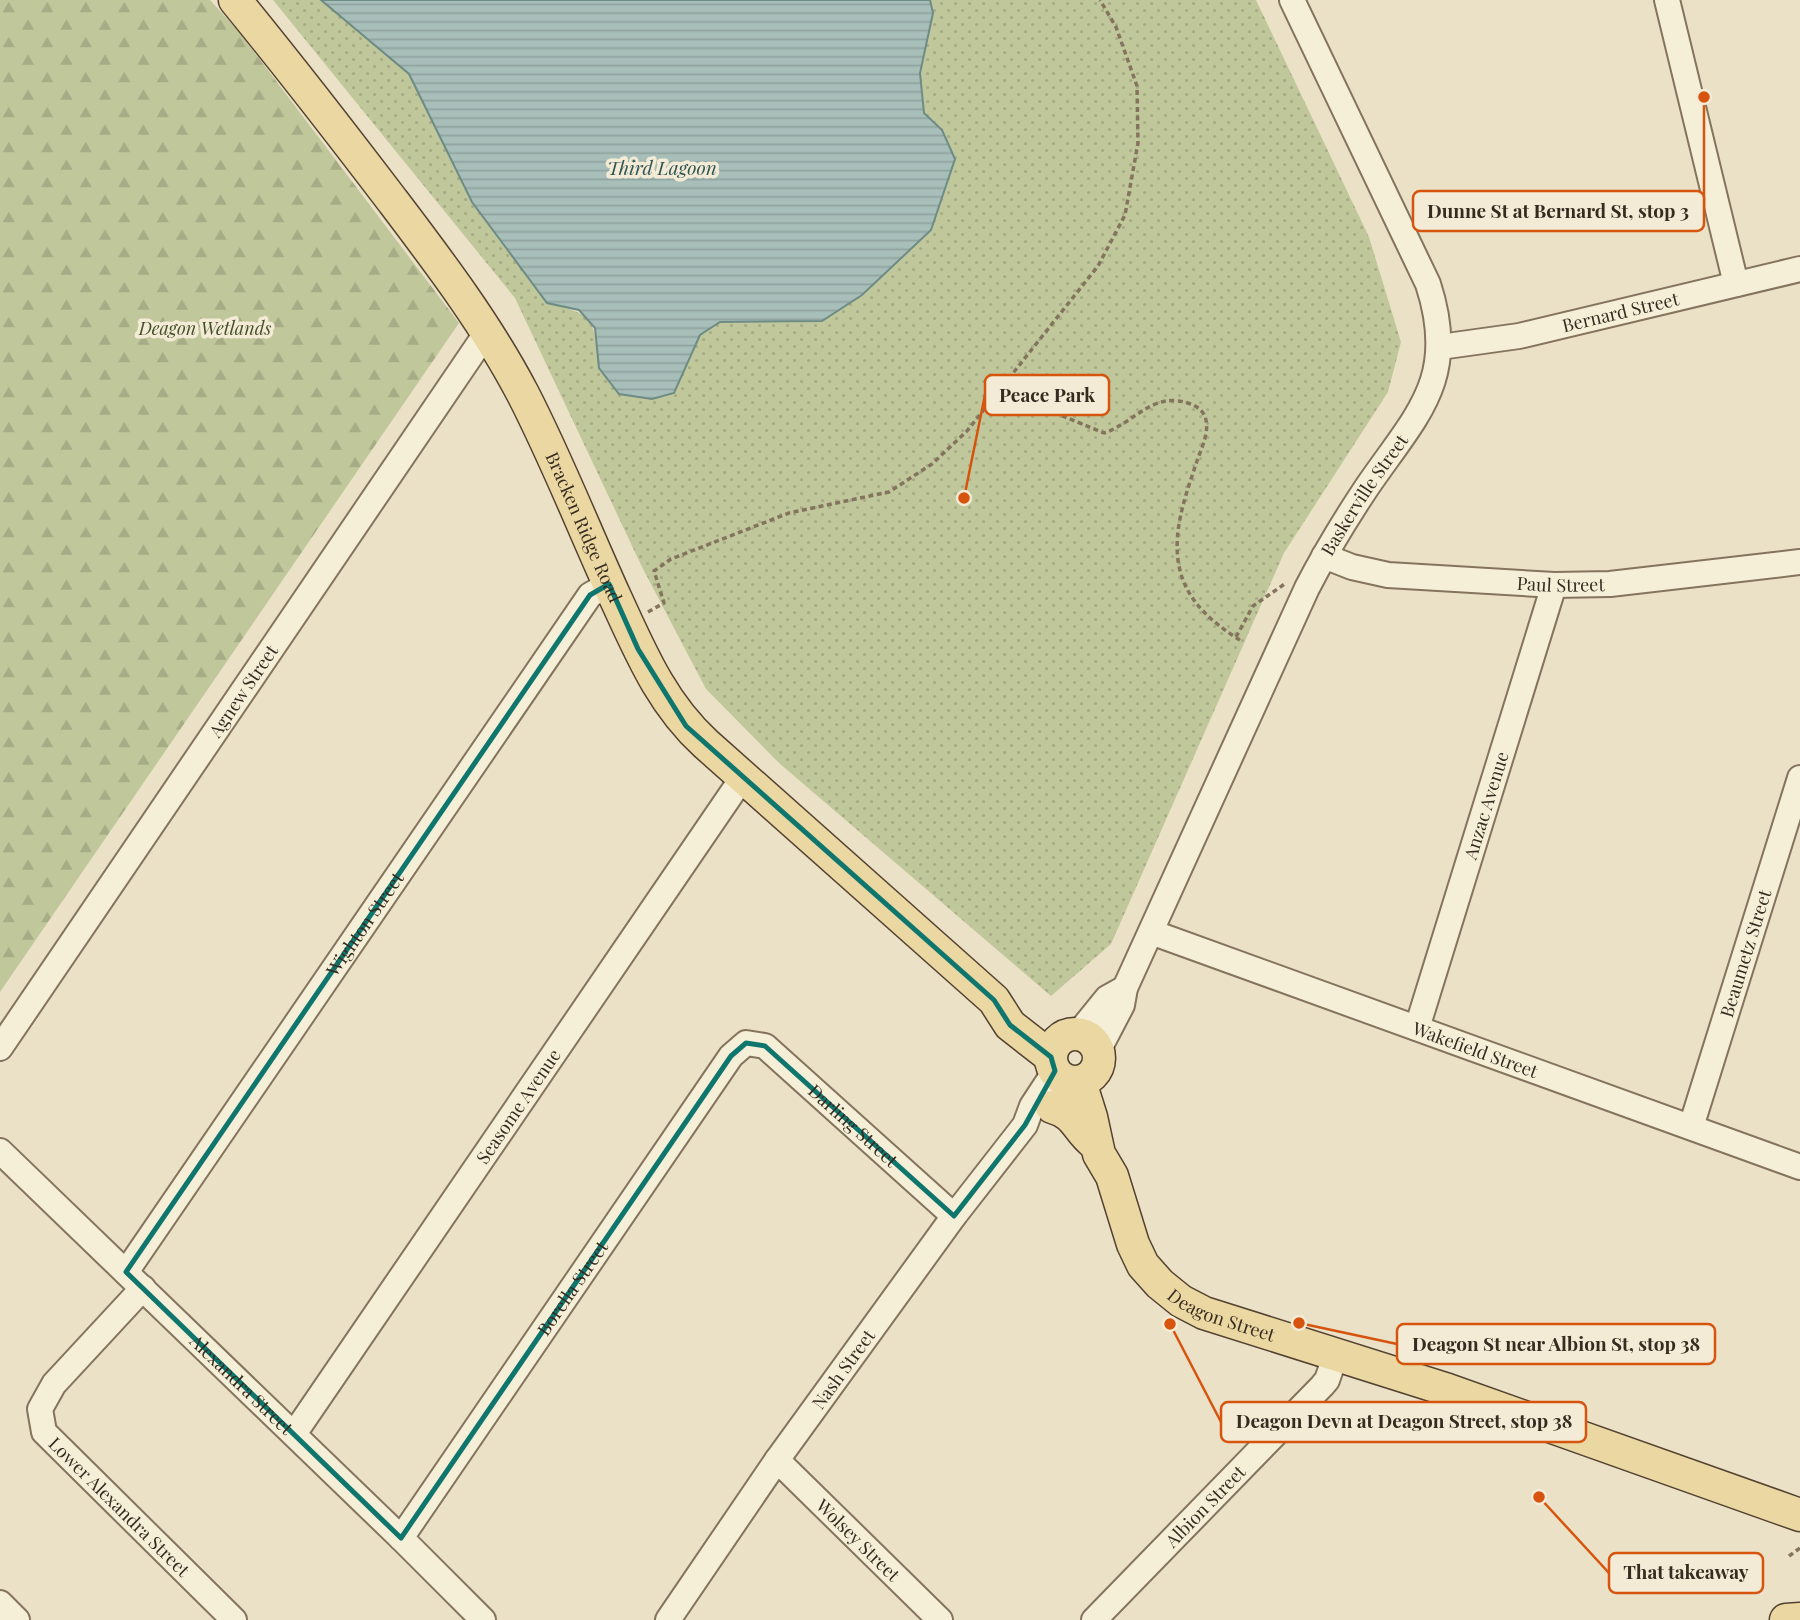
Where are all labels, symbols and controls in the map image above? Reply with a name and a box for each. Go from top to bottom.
water label: Third Lagoon [607,154,717,180]
callout: Dunne St at Bernard St, stop 3 [1413,191,1704,231]
text: Dunne St at Bernard St, stop 3 [1427,197,1689,223]
street label: Bernard Street [1560,286,1682,337]
park label: Deagon Wetlands [138,316,271,340]
callout: Peace Park [985,375,1109,415]
text: Peace Park [999,381,1096,407]
street label: Baskerville Street [1315,429,1413,560]
street label: Bracken Ridge Road [541,448,628,606]
street label: Paul Street [1516,571,1605,597]
street label: Agnew Street [202,639,283,743]
street label: Anzac Avenue [1458,749,1514,863]
street label: Wighton Street [320,867,409,981]
street label: Beaumetz Street [1714,886,1777,1020]
street label: Wakefield Street [1409,1015,1542,1083]
street label: Seasome Avenue [470,1044,566,1168]
street label: Darling Street [803,1079,904,1173]
street label: Borella Street [531,1235,613,1340]
street label: Deagon Street [1163,1283,1279,1347]
street label: Nash Street [806,1324,880,1414]
callout: Deagon St near Albion St, stop 38 [1397,1324,1715,1364]
street label: Alexandra Street [184,1328,299,1440]
text: Deagon St near Albion St, stop 38 [1412,1330,1700,1356]
callout: Deagon Devn at Deagon Street, stop 38 [1221,1402,1586,1442]
text: Deagon Devn at Deagon Street, stop 38 [1236,1407,1572,1433]
street label: Lower Alexandra Street [44,1432,195,1582]
street label: Albion Street [1159,1460,1251,1553]
street label: Wolsey Street [811,1493,906,1587]
callout: That takeaway [1609,1553,1763,1593]
text: That takeaway [1623,1558,1749,1584]

